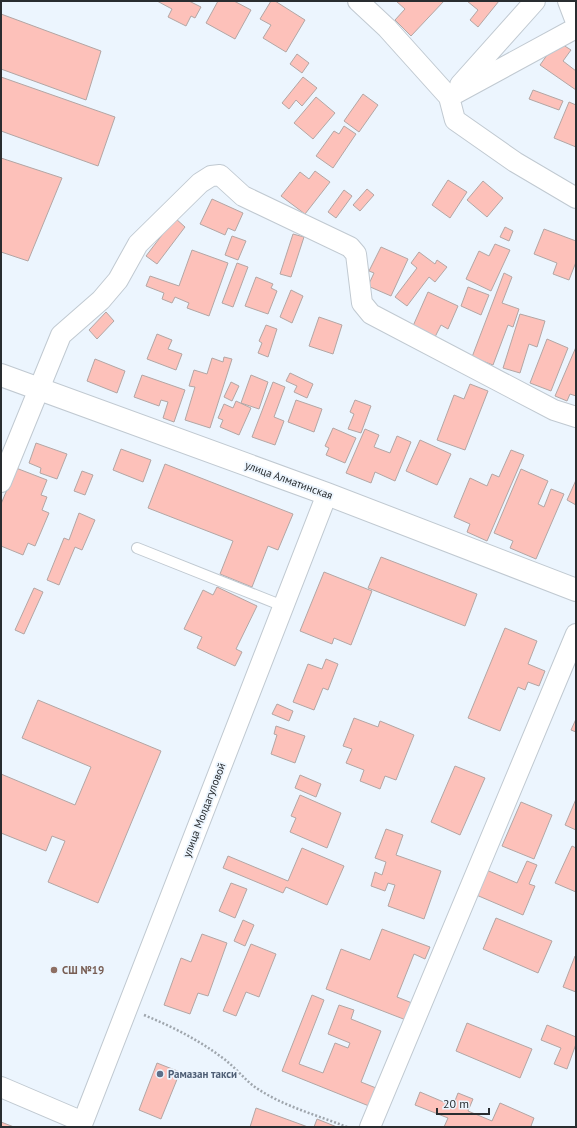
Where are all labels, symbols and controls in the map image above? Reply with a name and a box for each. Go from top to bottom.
street label: улица Алматинская [243,458,335,502]
street label: улица Молдагуловой [179,761,229,859]
place label: СШ №19 [62,963,104,977]
marker: СШ №19 [49,965,59,975]
place label: Рамазан такси [168,1067,237,1081]
marker: Рамазан такси [155,1069,165,1079]
scale bar [437,1090,489,1116]
text: 20 m [443,1096,469,1111]

